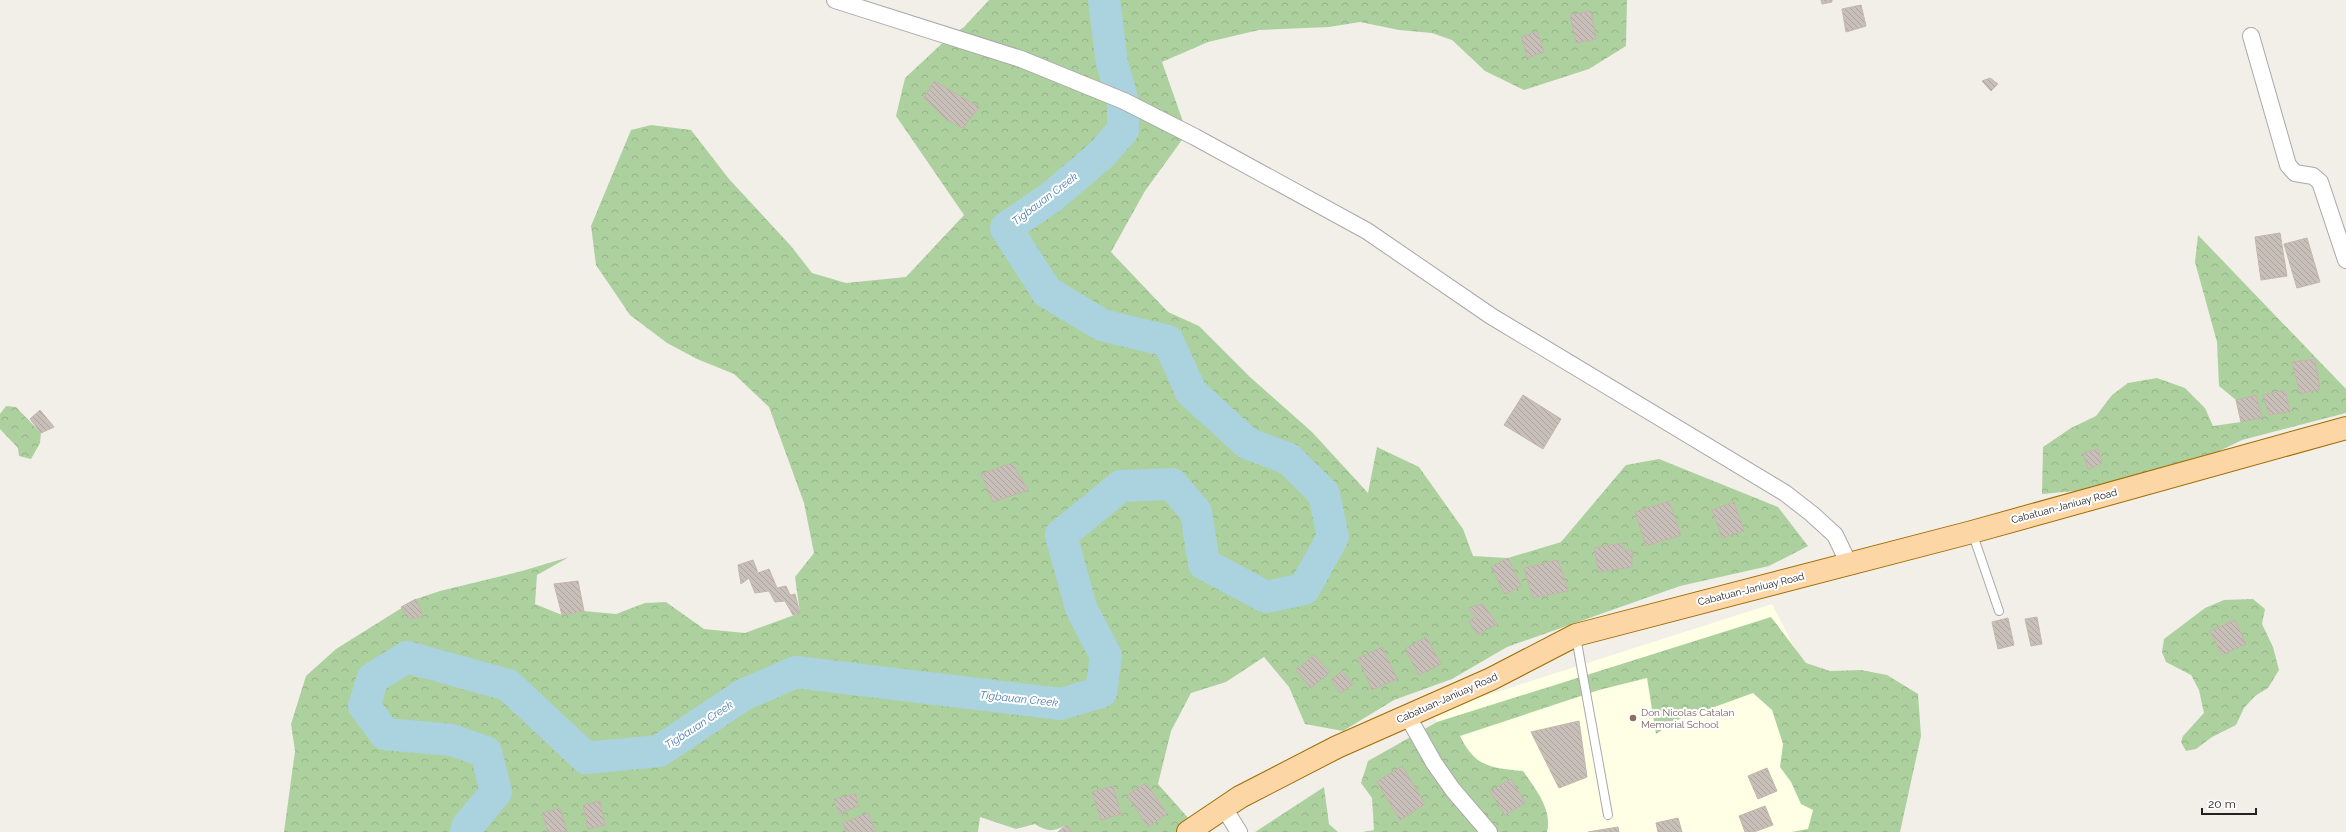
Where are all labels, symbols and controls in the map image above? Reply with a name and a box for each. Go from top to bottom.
water label: Tigbauan Creek [1010,170,1080,228]
street label: Cabatuan-Janiuay Road [2010,487,2118,525]
street label: Cabatuan-Janiuay Road [1697,570,1805,608]
street label: Cabatuan-Janiuay Road [1395,671,1499,725]
water label: Tigbauan Creek [979,688,1059,710]
water label: Tigbauan Creek [663,698,736,752]
place label: Don Nicolas Catalan Memorial School [1641,707,1735,730]
marker: Don Nicolas Catalan Memorial School [1628,713,1638,723]
scale bar [2202,790,2256,816]
text: 20 m [2208,797,2236,811]

